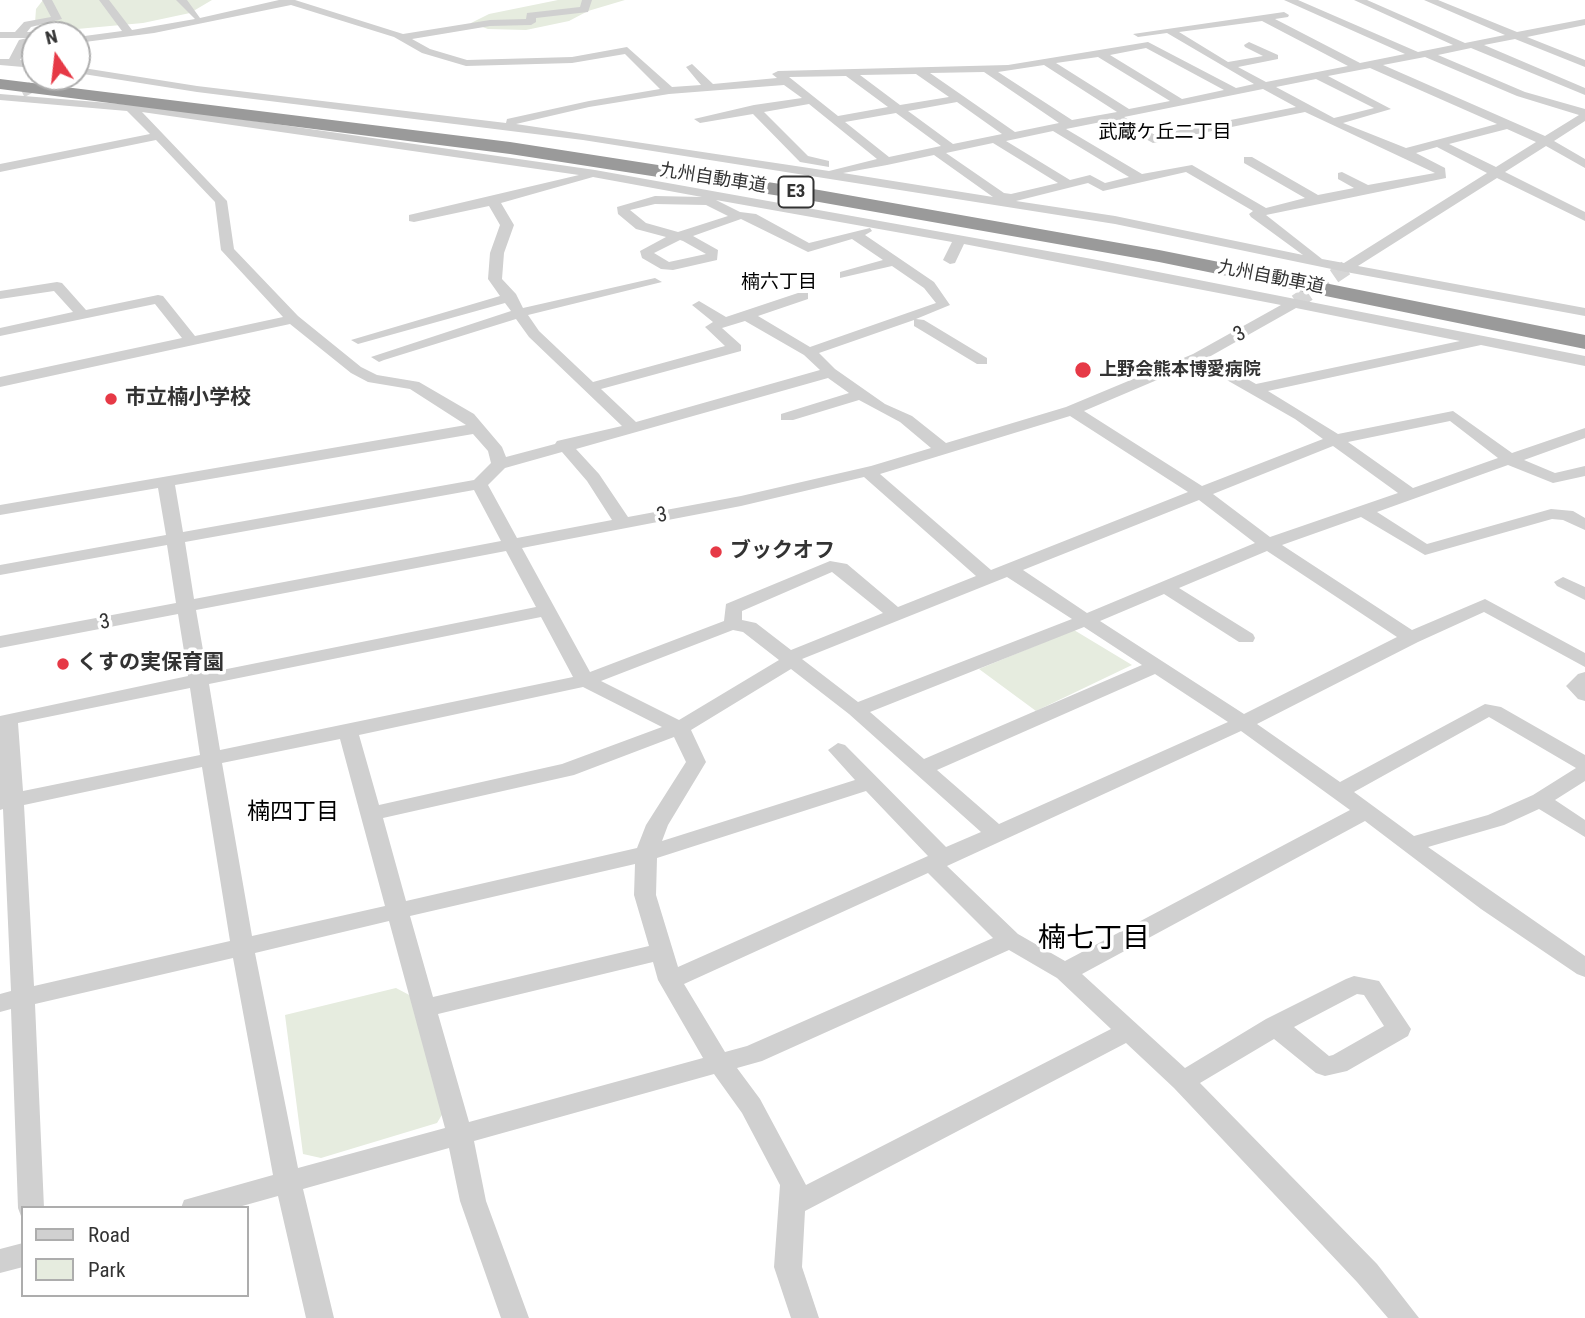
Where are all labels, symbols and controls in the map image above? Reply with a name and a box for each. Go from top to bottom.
north arrow [21,21,91,91]
text: N [43,25,60,50]
district label: 武蔵ケ丘二丁目 [1099,122,1231,144]
street label: 九州自動車道 [658,160,768,198]
road number: E3 [778,176,814,208]
street label: 九州自動車道 [1216,257,1326,299]
district label: 楠六丁目 [741,272,817,294]
street label: 3 [1230,321,1250,349]
place label: 上野会熊本博愛病院 [1099,359,1261,381]
marker: 上野会熊本博愛病院 [1073,360,1093,380]
place label: 市立楠小学校 [125,386,251,412]
marker: 市立楠小学校 [103,391,119,407]
street label: 3 [655,503,669,529]
place label: ブックオフ [730,539,835,565]
marker: ブックオフ [708,544,724,560]
street label: 3 [98,610,112,636]
place label: くすの実保育園 [77,651,224,677]
marker: くすの実保育園 [55,656,71,672]
district label: 楠四丁目 [247,799,339,827]
district label: 楠七丁目 [1038,923,1150,957]
legend [21,1206,248,1297]
text: Road [88,1223,130,1247]
text: Park [88,1258,125,1282]

